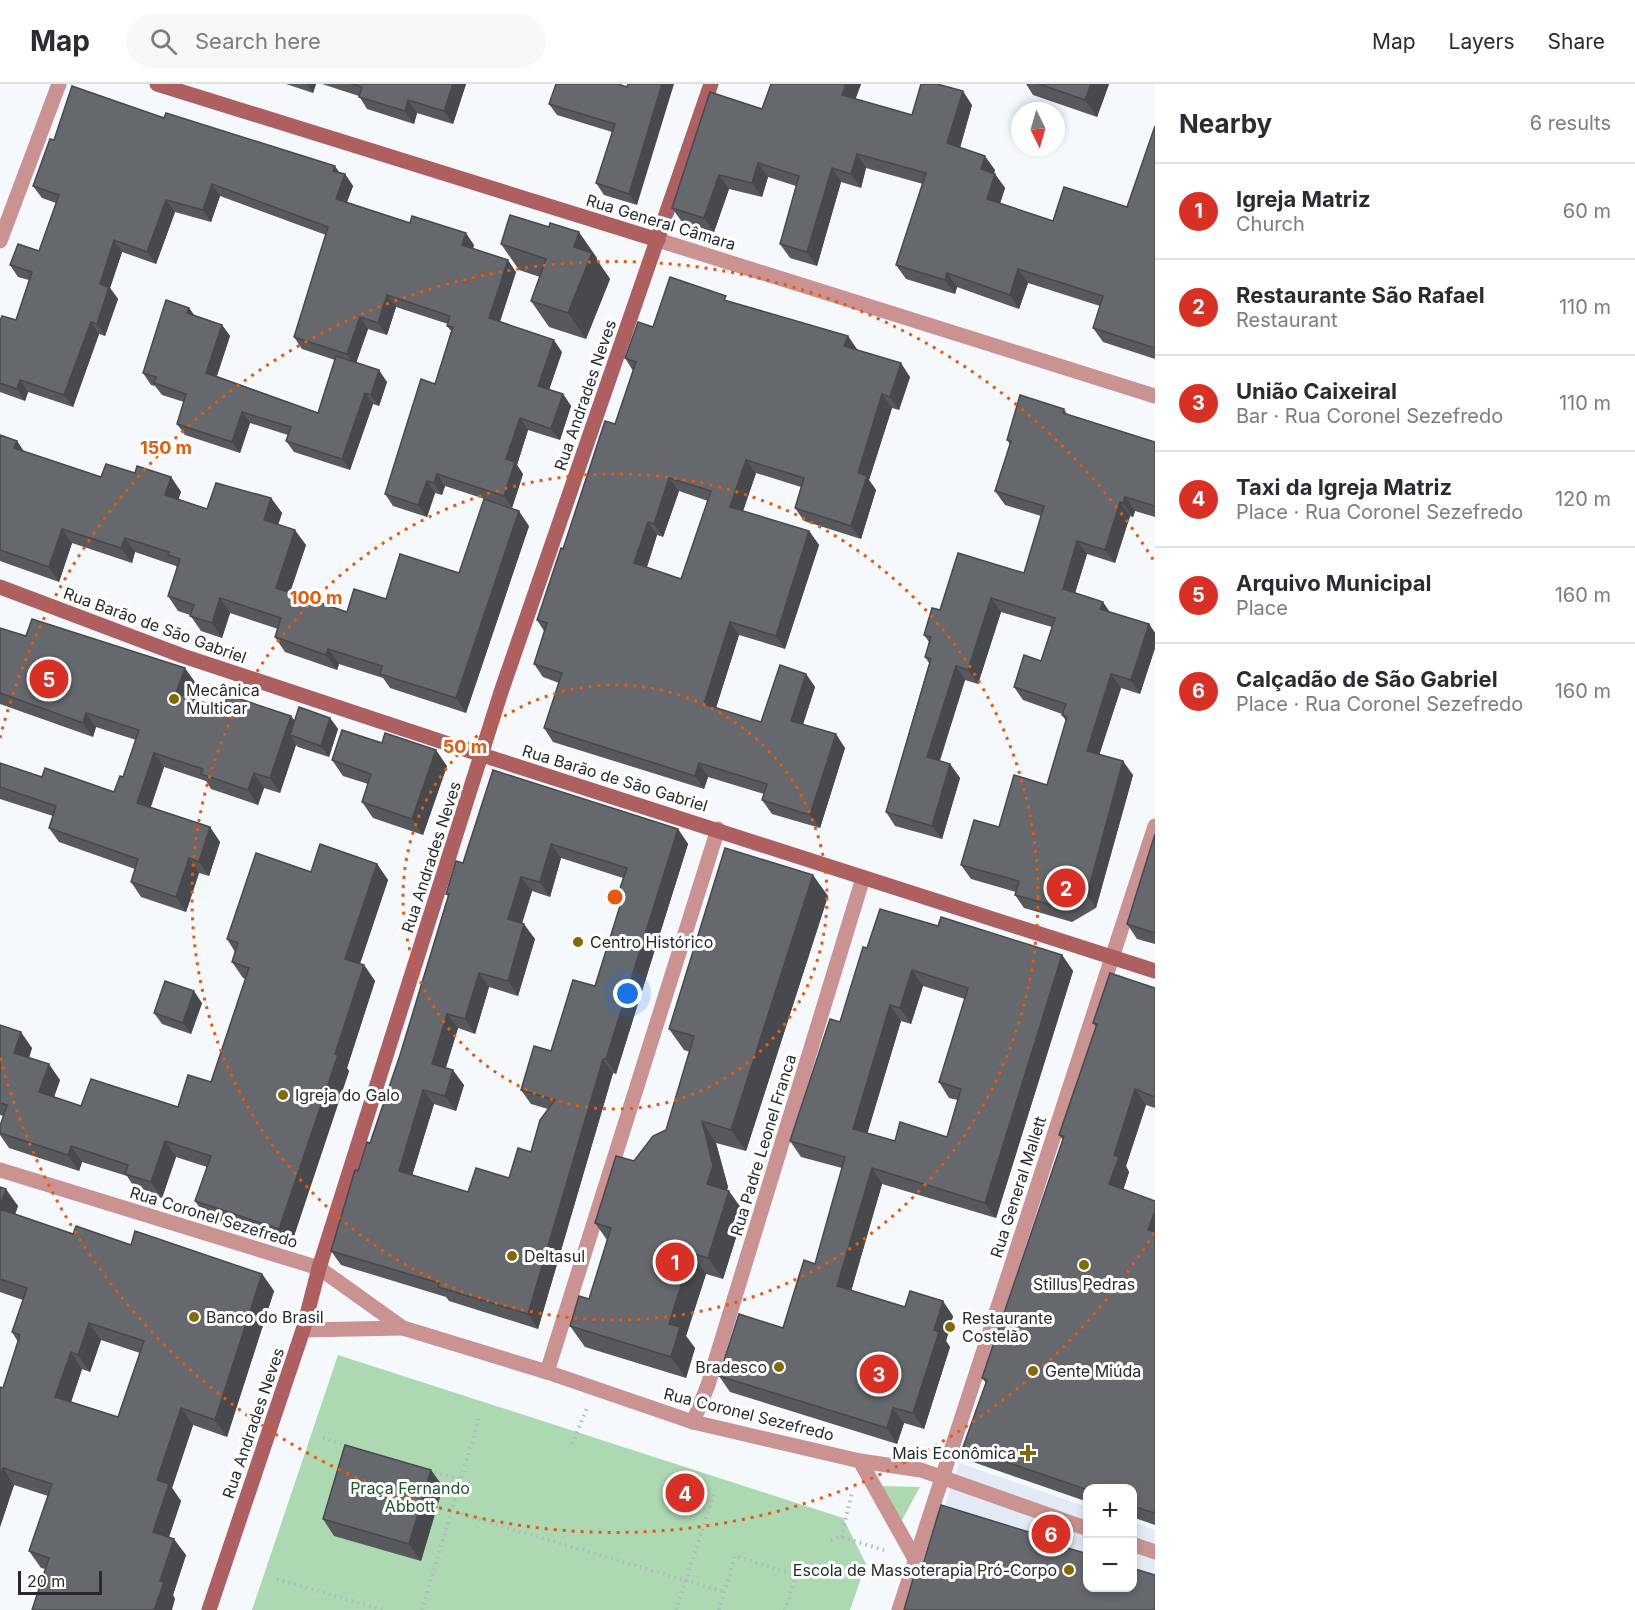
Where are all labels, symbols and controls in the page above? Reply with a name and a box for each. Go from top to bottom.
search box [126,14,546,68]
text: Map [30,24,90,58]
icon: search [147,25,180,58]
text: Search here [195,28,321,54]
text: Map [1372,29,1416,54]
text: Layers [1449,29,1515,54]
text: Share [1548,29,1605,54]
north arrow [1011,102,1065,156]
text: Nearby [1179,108,1272,139]
text: 6 results [1530,111,1611,135]
text: Igreja Matriz [1236,186,1371,212]
street label: Rua General Câmara [584,190,738,254]
text: 1 [1194,199,1203,223]
text: 60 m [1563,199,1611,223]
text: Church [1236,212,1305,236]
text: Restaurante São Rafael [1236,282,1485,308]
text: 2 [1192,295,1205,319]
text: 110 m [1559,295,1611,319]
text: Restaurant [1236,308,1338,332]
street label: Rua Andrades Neves [550,317,620,473]
text: União Caixeiral [1236,378,1397,404]
text: 3 [1192,391,1205,415]
text: 110 m [1559,391,1611,415]
text: Bar · Rua Coronel Sezefredo [1236,404,1503,428]
text: 150 m [140,437,192,458]
text: Taxi da Igreja Matriz [1236,474,1452,500]
text: 4 [1192,487,1205,511]
text: 120 m [1555,487,1611,511]
text: Place · Rua Coronel Sezefredo [1236,500,1523,524]
text: Arquivo Municipal [1236,570,1431,596]
street label: Rua Barão de São Gabriel [61,583,249,667]
text: 5 [1192,583,1205,607]
text: 160 m [1555,583,1611,607]
text: 100 m [290,587,342,608]
text: Place [1236,596,1288,620]
pin: 5 [29,656,68,702]
text: Calçadão de São Gabriel [1236,666,1498,692]
text: 6 [1192,679,1205,703]
text: 160 m [1555,679,1611,703]
place label: Mecânica Multicar [186,680,260,718]
marker: Mecânica Multicar [167,692,181,706]
text: Place · Rua Coronel Sezefredo [1236,692,1523,716]
text: 50 m [443,736,487,757]
street label: Rua Barão de São Gabriel [520,740,710,816]
street label: Rua Andrades Neves [397,779,465,935]
pin: 2 [1046,866,1086,910]
centre of rings [605,887,625,907]
place label: Centro Histórico [590,932,713,952]
marker: Centro Histórico [571,935,585,949]
your location [613,979,642,1008]
street label: Rua Padre Leonel Franca [726,1052,800,1238]
place label: Igreja do Galo [295,1085,400,1105]
marker: Igreja do Galo [276,1088,290,1102]
street label: Rua General Mallett [986,1114,1050,1260]
street label: Rua Coronel Sezefredo [128,1182,300,1252]
pin: 1 [656,1240,694,1284]
place label: Deltasul [524,1246,585,1266]
marker: Deltasul [505,1249,519,1263]
marker: Stillus Pedras [1077,1258,1091,1272]
place label: Stillus Pedras [1033,1274,1135,1294]
place label: Banco do Brasil [206,1307,324,1327]
place label: Restaurante Costelão [962,1308,1052,1346]
marker: Banco do Brasil [187,1310,201,1324]
marker: Restaurante Costelão [943,1320,957,1334]
street label: Rua Andrades Neves [218,1345,288,1501]
pin: 3 [860,1352,898,1396]
place label: Bradesco [695,1357,767,1377]
marker: Bradesco [772,1360,786,1374]
place label: Gente Miúda [1045,1361,1141,1381]
marker: Gente Miúda [1026,1364,1040,1378]
street label: Rua Coronel Sezefredo [662,1383,836,1445]
place label: Mais Econômica [892,1443,1016,1463]
marker: Mais Econômica [1021,1446,1035,1460]
pin: 4 [666,1470,704,1516]
park label: Praça Fernando Abbott [350,1478,470,1516]
map controls [1083,1484,1137,1592]
button: + [1083,1484,1137,1538]
pin: 6 [1032,1512,1070,1556]
button: − [1083,1538,1137,1592]
place label: Escola de Massoterapia Pró-Corpo [793,1560,1057,1580]
marker: Escola de Massoterapia Pró-Corpo [1062,1563,1076,1577]
scale bar [18,1568,102,1596]
text: 20 m [27,1571,65,1591]

